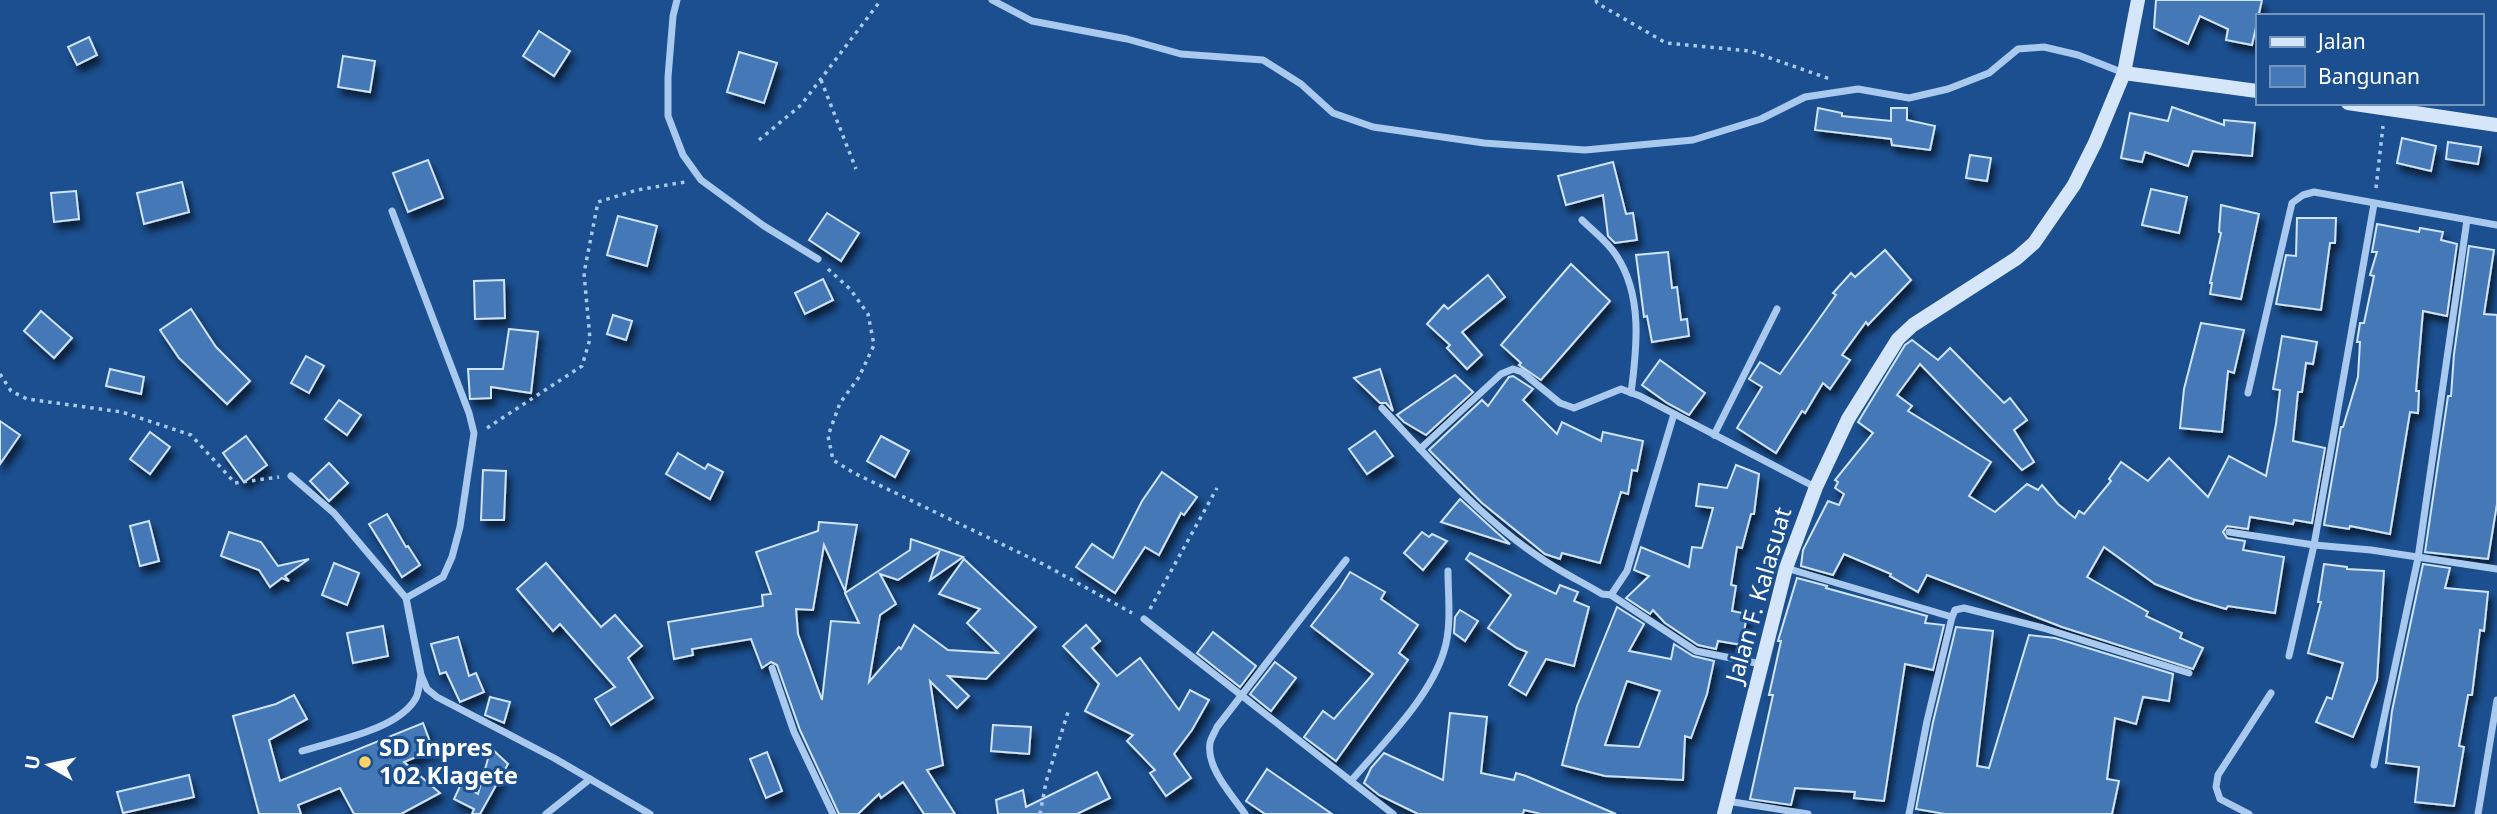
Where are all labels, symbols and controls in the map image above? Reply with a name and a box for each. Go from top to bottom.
legend [2256,14,2483,105]
text: Jalan [2316,27,2366,55]
text: Bangunan [2318,62,2420,90]
street label: Jalan F. Kalasuat [1716,503,1798,688]
north arrow [14,730,84,800]
place label: SD Inpres 102 Klagete [379,730,518,791]
text: U [18,753,46,771]
marker: SD Inpres 102 Klagete [357,754,373,770]

